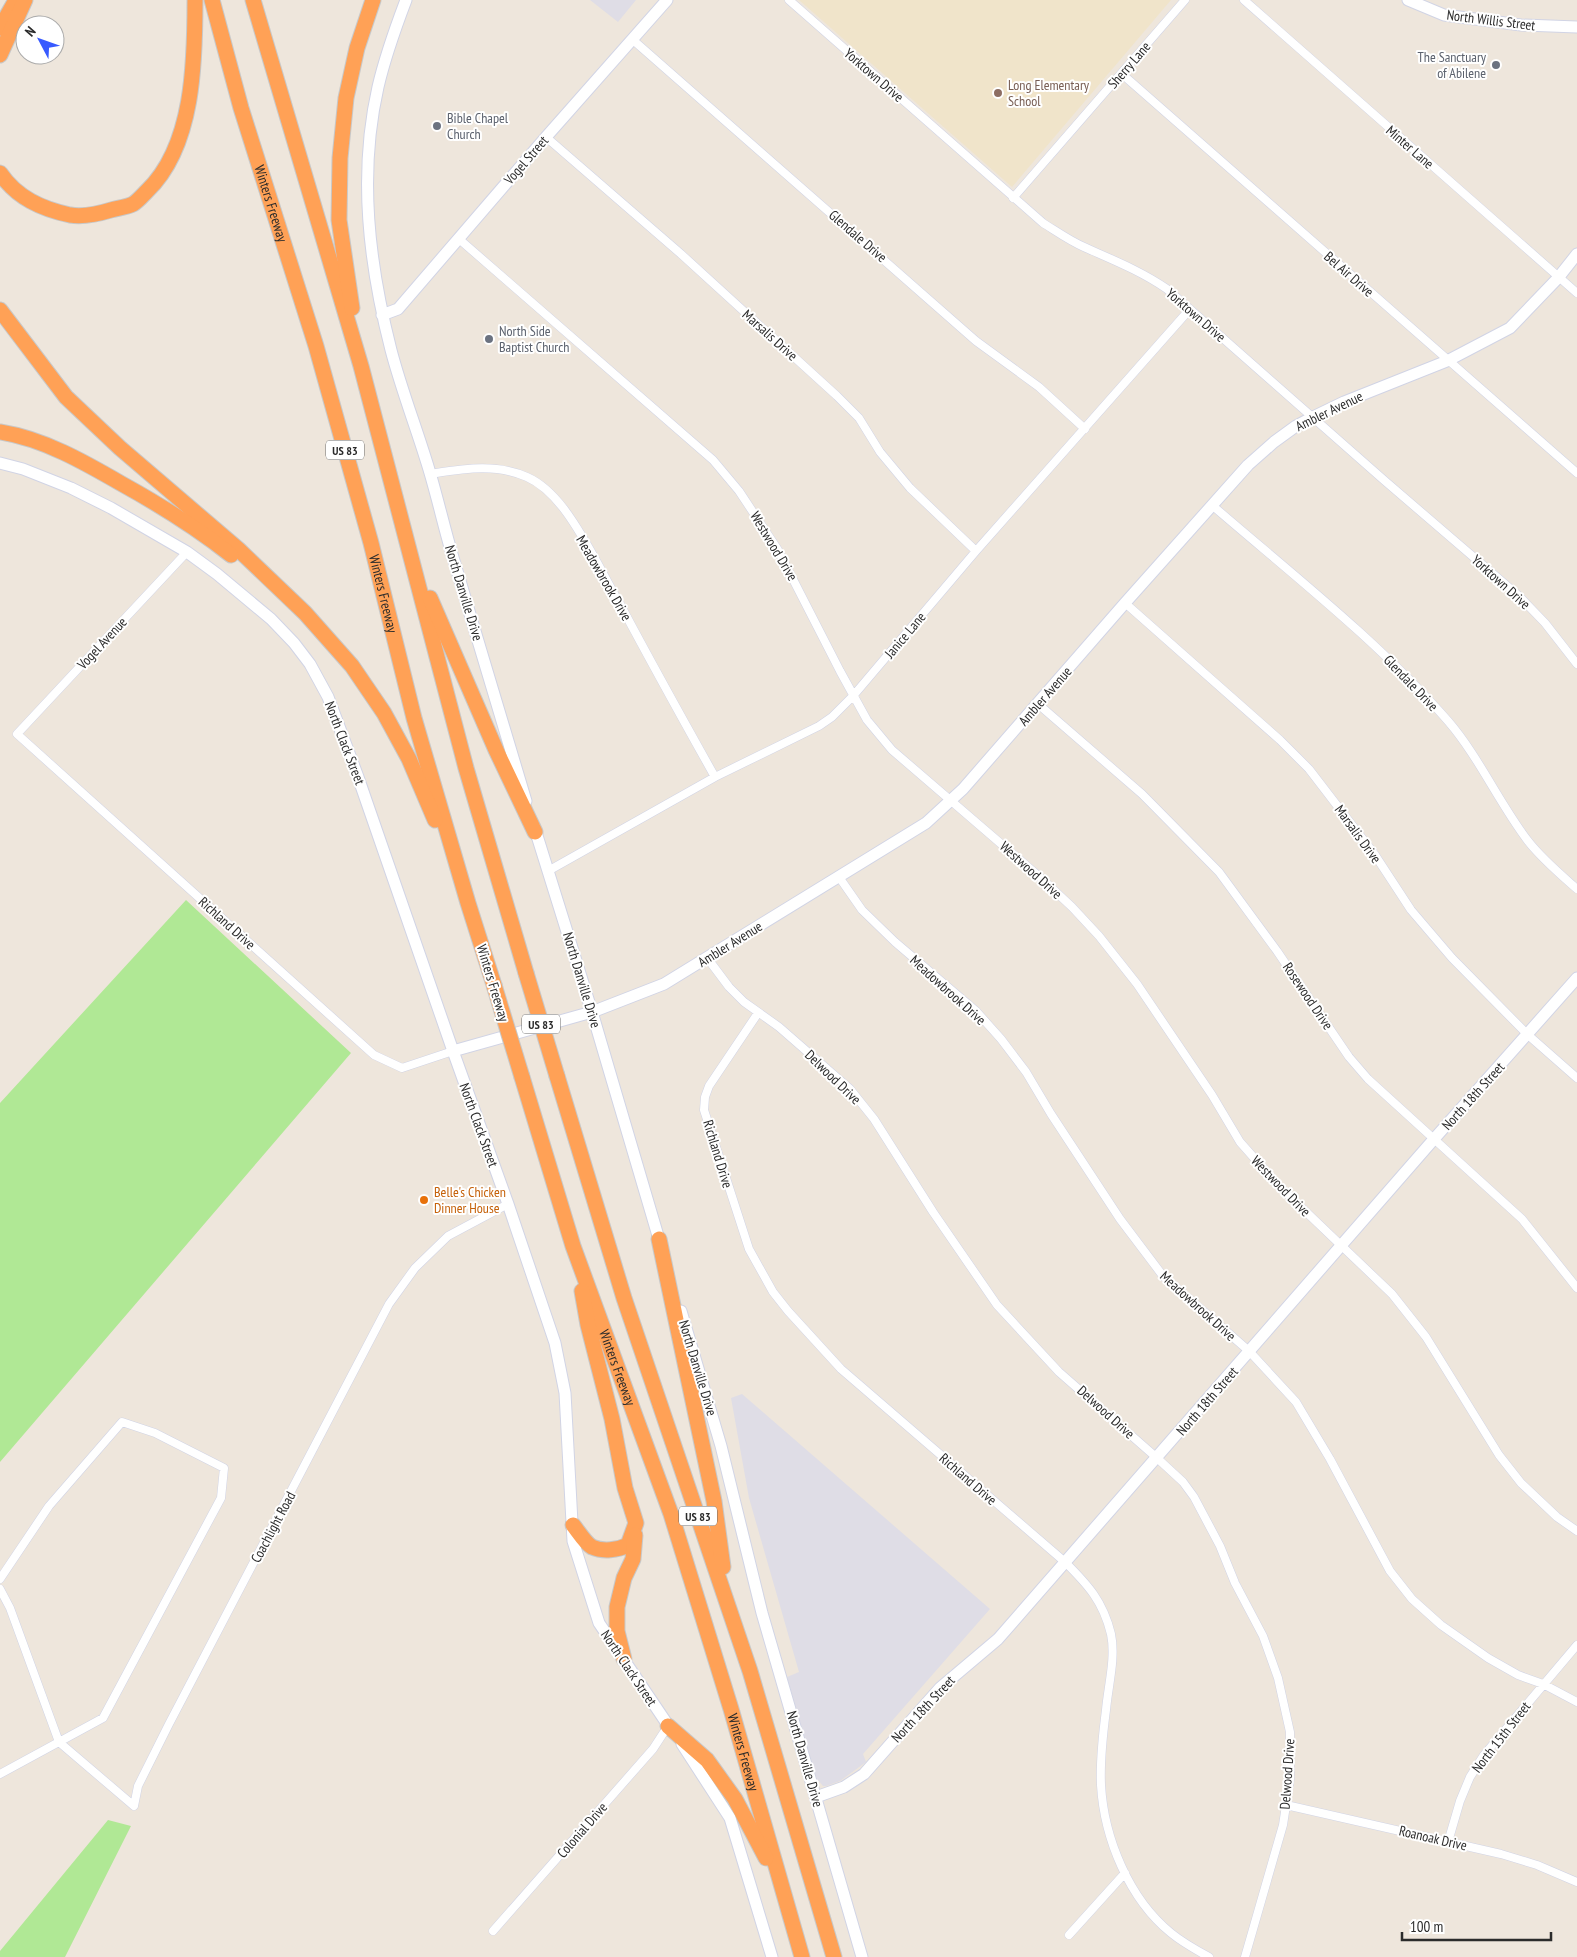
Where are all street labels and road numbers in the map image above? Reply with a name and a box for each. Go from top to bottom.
street label: North Willis Street [1446,6,1537,34]
street label: Sherry Lane [1104,38,1154,92]
street label: Yorktown Drive [840,44,908,106]
street label: Minter Lane [1382,121,1438,173]
street label: Vogel Street [499,132,552,189]
street label: Winters Freeway [251,163,292,245]
street label: Glendale Drive [825,206,891,266]
street label: Bel Air Drive [1320,247,1378,301]
street label: Yorktown Drive [1162,284,1230,346]
street label: Marsalis Drive [739,306,801,365]
street label: Ambler Avenue [1292,387,1366,435]
road number: US 83 [326,440,364,460]
street label: Westwood Drive [746,508,802,584]
street label: Meadowbrook Drive [572,532,636,624]
street label: North Danville Drive [441,543,487,643]
street label: Yorktown Drive [1468,551,1534,613]
street label: Winters Freeway [365,553,402,635]
street label: Janice Lane [880,608,930,663]
street label: Vogel Avenue [73,613,131,674]
street label: Glendale Drive [1380,651,1442,715]
street label: Ambler Avenue [1014,663,1076,729]
street label: North Clack Street [321,699,369,787]
street label: Marsalis Drive [1331,801,1385,867]
street label: Westwood Drive [996,837,1066,903]
street label: Richland Drive [195,893,259,953]
street label: Ambler Avenue [694,917,766,971]
street label: North Danville Drive [559,930,605,1030]
street label: Winters Freeway [473,942,513,1024]
street label: Meadowbrook Drive [906,951,990,1029]
street label: Rosewood Drive [1279,959,1337,1033]
road number: US 83 [522,1014,560,1034]
street label: Delwood Drive [801,1046,865,1108]
street label: North 18th Street [1438,1058,1508,1134]
street label: North Clack Street [455,1081,503,1170]
street label: Richland Drive [699,1118,737,1190]
street label: Westwood Drive [1247,1152,1315,1220]
street label: Meadowbrook Drive [1156,1267,1240,1345]
street label: North Danville Drive [675,1318,721,1418]
street label: Winters Freeway [595,1327,640,1409]
street label: North 18th Street [1172,1363,1242,1439]
street label: Delwood Drive [1074,1382,1139,1443]
street label: Richland Drive [936,1449,1001,1509]
street label: Coachlight Road [247,1488,299,1566]
road number: US 83 [679,1506,717,1525]
street label: North Clack Street [597,1626,661,1710]
street label: North 18th Street [887,1672,959,1746]
street label: North 15th Street [1468,1698,1534,1776]
street label: North Danville Drive [783,1709,827,1809]
street label: Winters Freeway [724,1711,763,1794]
street label: Delwood Drive [1276,1738,1298,1810]
street label: Colonial Drive [553,1798,611,1862]
street label: Roanoak Drive [1397,1821,1469,1855]

